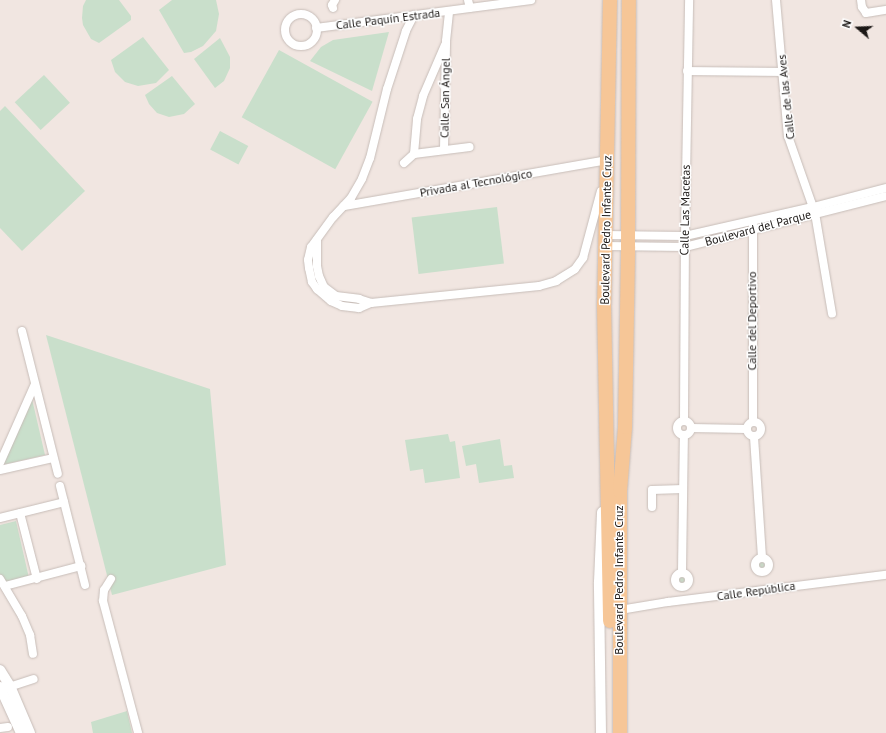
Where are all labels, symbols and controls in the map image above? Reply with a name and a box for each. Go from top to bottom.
street label: Calle Paquín Estrada [335,5,441,33]
north arrow [838,8,878,48]
text: N [839,18,854,30]
street label: Calle de las Aves [774,54,798,140]
street label: Calle San Ángel [437,58,453,138]
street label: Boulevard Pedro Infante Cruz [597,155,615,305]
street label: Calle Las Macetas [677,164,693,256]
street label: Privada al Tecnológico [418,166,534,200]
street label: Boulevard del Parque [703,207,813,249]
street label: Calle del Deportivo [745,272,759,370]
street label: Boulevard Pedro Infante Cruz [612,505,626,655]
street label: Calle República [716,578,796,604]

